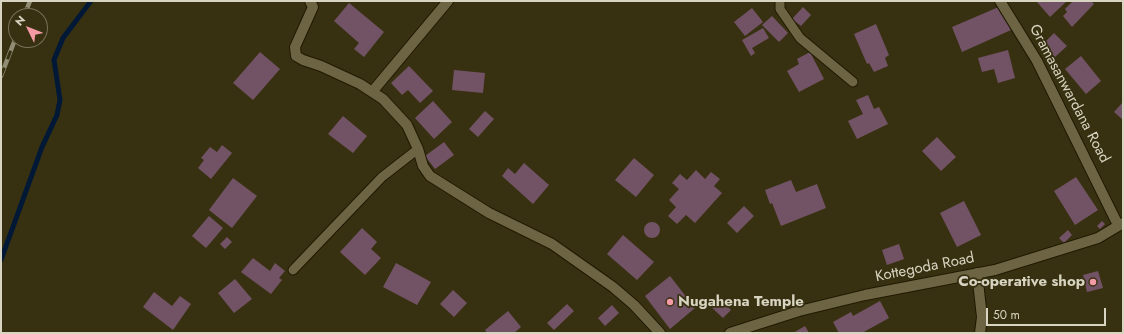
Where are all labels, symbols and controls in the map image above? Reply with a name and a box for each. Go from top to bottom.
north arrow [8,8,48,48]
text: N [11,12,29,29]
street label: Gramasanwardana Road [1025,22,1113,166]
street label: Kottegoda Road [874,250,976,286]
place label: Co-operative shop [958,273,1085,291]
marker: Co-operative shop [1088,277,1098,287]
place label: Nugahena Temple [678,293,804,311]
marker: Nugahena Temple [665,297,675,307]
scale bar [988,300,1108,326]
text: 50 m [993,306,1020,324]

